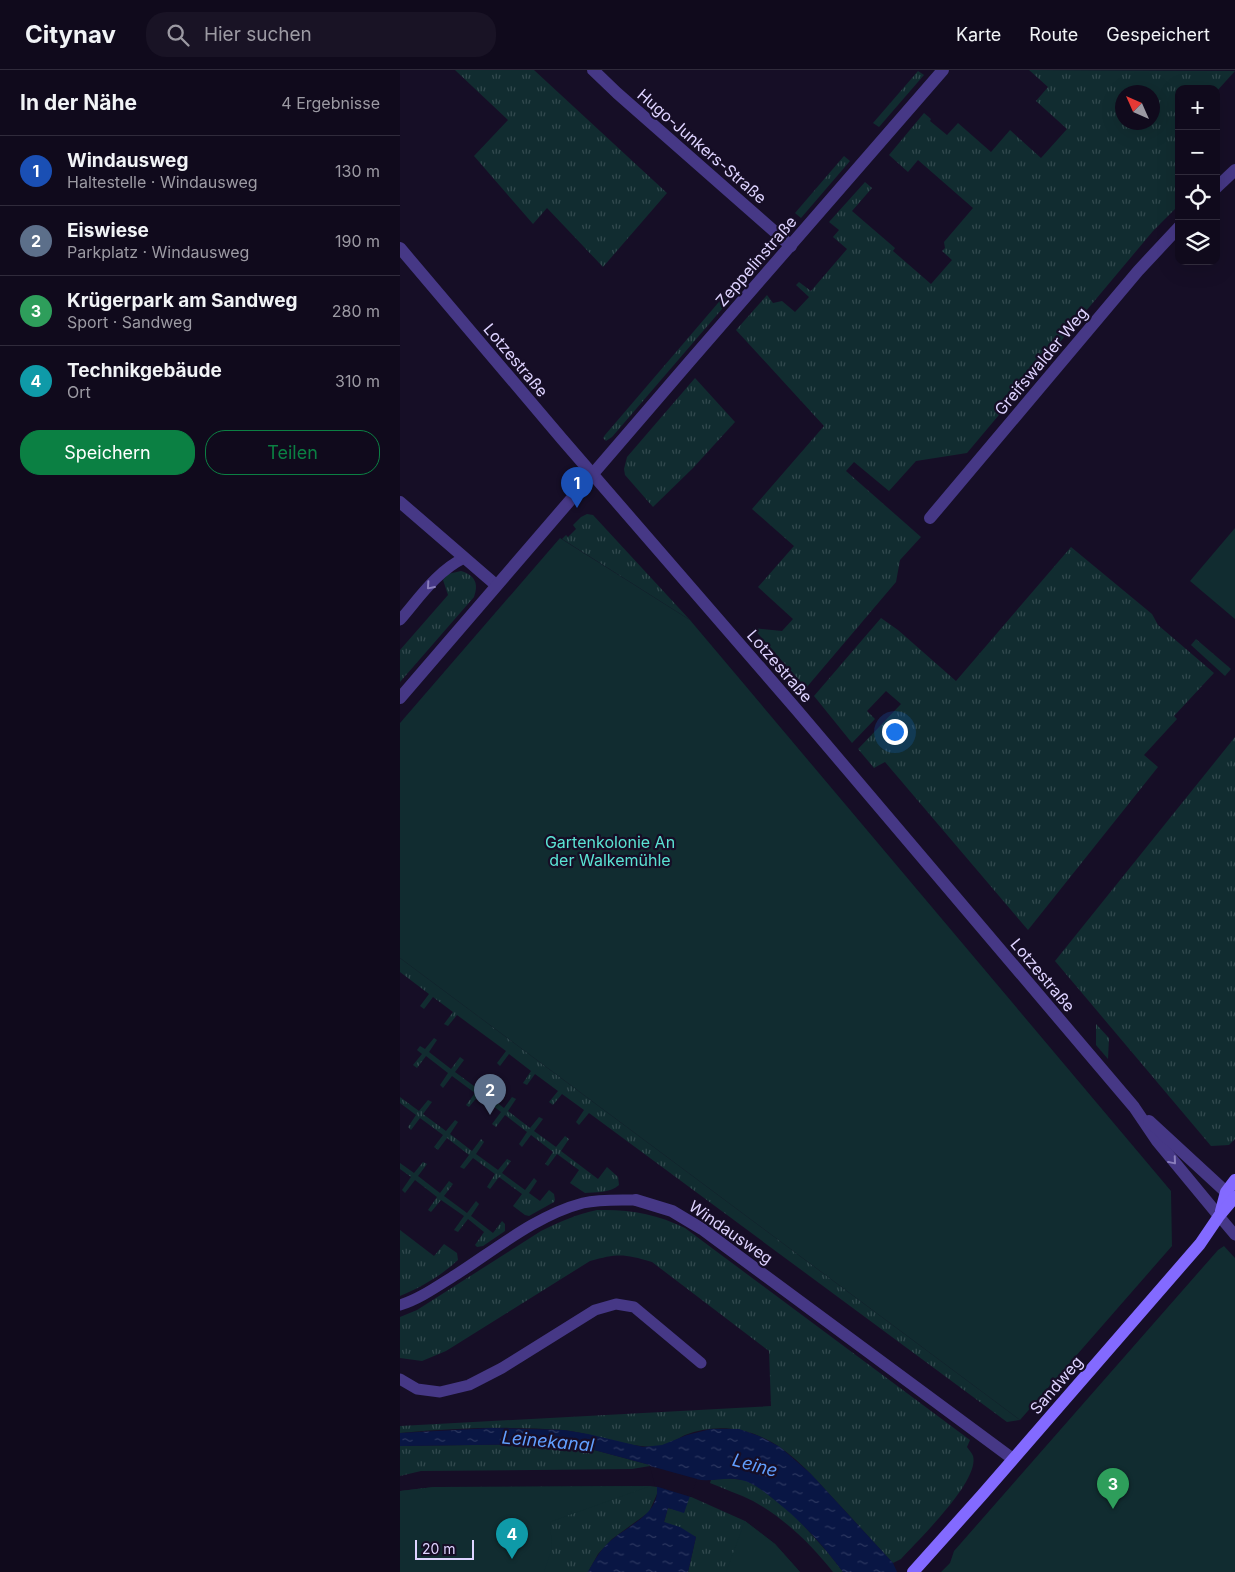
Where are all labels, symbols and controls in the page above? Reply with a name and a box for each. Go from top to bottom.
search box [146,12,496,57]
text: Citynav [25,20,116,49]
icon: search [164,21,192,49]
text: Hier suchen [204,23,312,46]
text: Karte [956,24,1001,45]
text: Route [1029,24,1078,45]
text: Gespeichert [1106,24,1210,45]
street label: Hugo-Junkers-Straße [633,84,771,208]
north arrow [1115,85,1160,130]
map controls [1175,85,1220,265]
button: + [1175,85,1220,130]
text: In der Nähe [20,90,137,115]
text: 4 Ergebnisse [281,93,380,113]
button: − [1175,130,1220,175]
text: Windausweg [67,149,188,172]
text: 1 [33,161,39,181]
text: 130 m [335,161,380,181]
text: Haltestelle · Windausweg [67,172,258,192]
button: locate [1175,175,1220,220]
street label: Zeppelinstraße [711,212,801,310]
text: Eiswiese [67,219,149,242]
button: layers [1175,220,1220,265]
text: 2 [31,231,41,251]
text: 190 m [335,231,380,251]
text: Parkplatz · Windausweg [67,242,249,262]
text: Krügerpark am Sandweg [67,289,298,312]
text: 3 [31,301,41,321]
text: 280 m [332,301,380,321]
street label: Greifswalder Weg [990,303,1092,419]
text: Sport · Sandweg [67,312,192,332]
street label: Lotzestraße [480,319,552,401]
text: Technikgebäude [67,359,222,382]
text: 4 [31,371,41,391]
text: 310 m [335,371,380,391]
text: Ort [67,382,91,402]
button: Speichern [20,430,195,475]
button: Teilen [205,430,380,475]
pin: 1 [561,467,593,508]
one-way arrow [427,580,435,589]
street label: Lotzestraße [743,626,817,706]
your location [882,719,908,745]
park label: Gartenkolonie An der Walkemühle [545,832,675,870]
street label: Lotzestraße [1007,934,1079,1016]
pin: 2 [474,1074,506,1115]
one-way arrow [1168,1155,1177,1164]
street label: Windausweg [685,1196,777,1268]
street label: Sandweg [1025,1352,1087,1418]
water label: Leinekanal [501,1427,596,1456]
water label: Leine [730,1449,780,1481]
pin: 3 [1097,1468,1129,1509]
pin: 4 [496,1518,528,1559]
scale bar [415,1537,474,1560]
text: 20 m [422,1540,456,1557]

